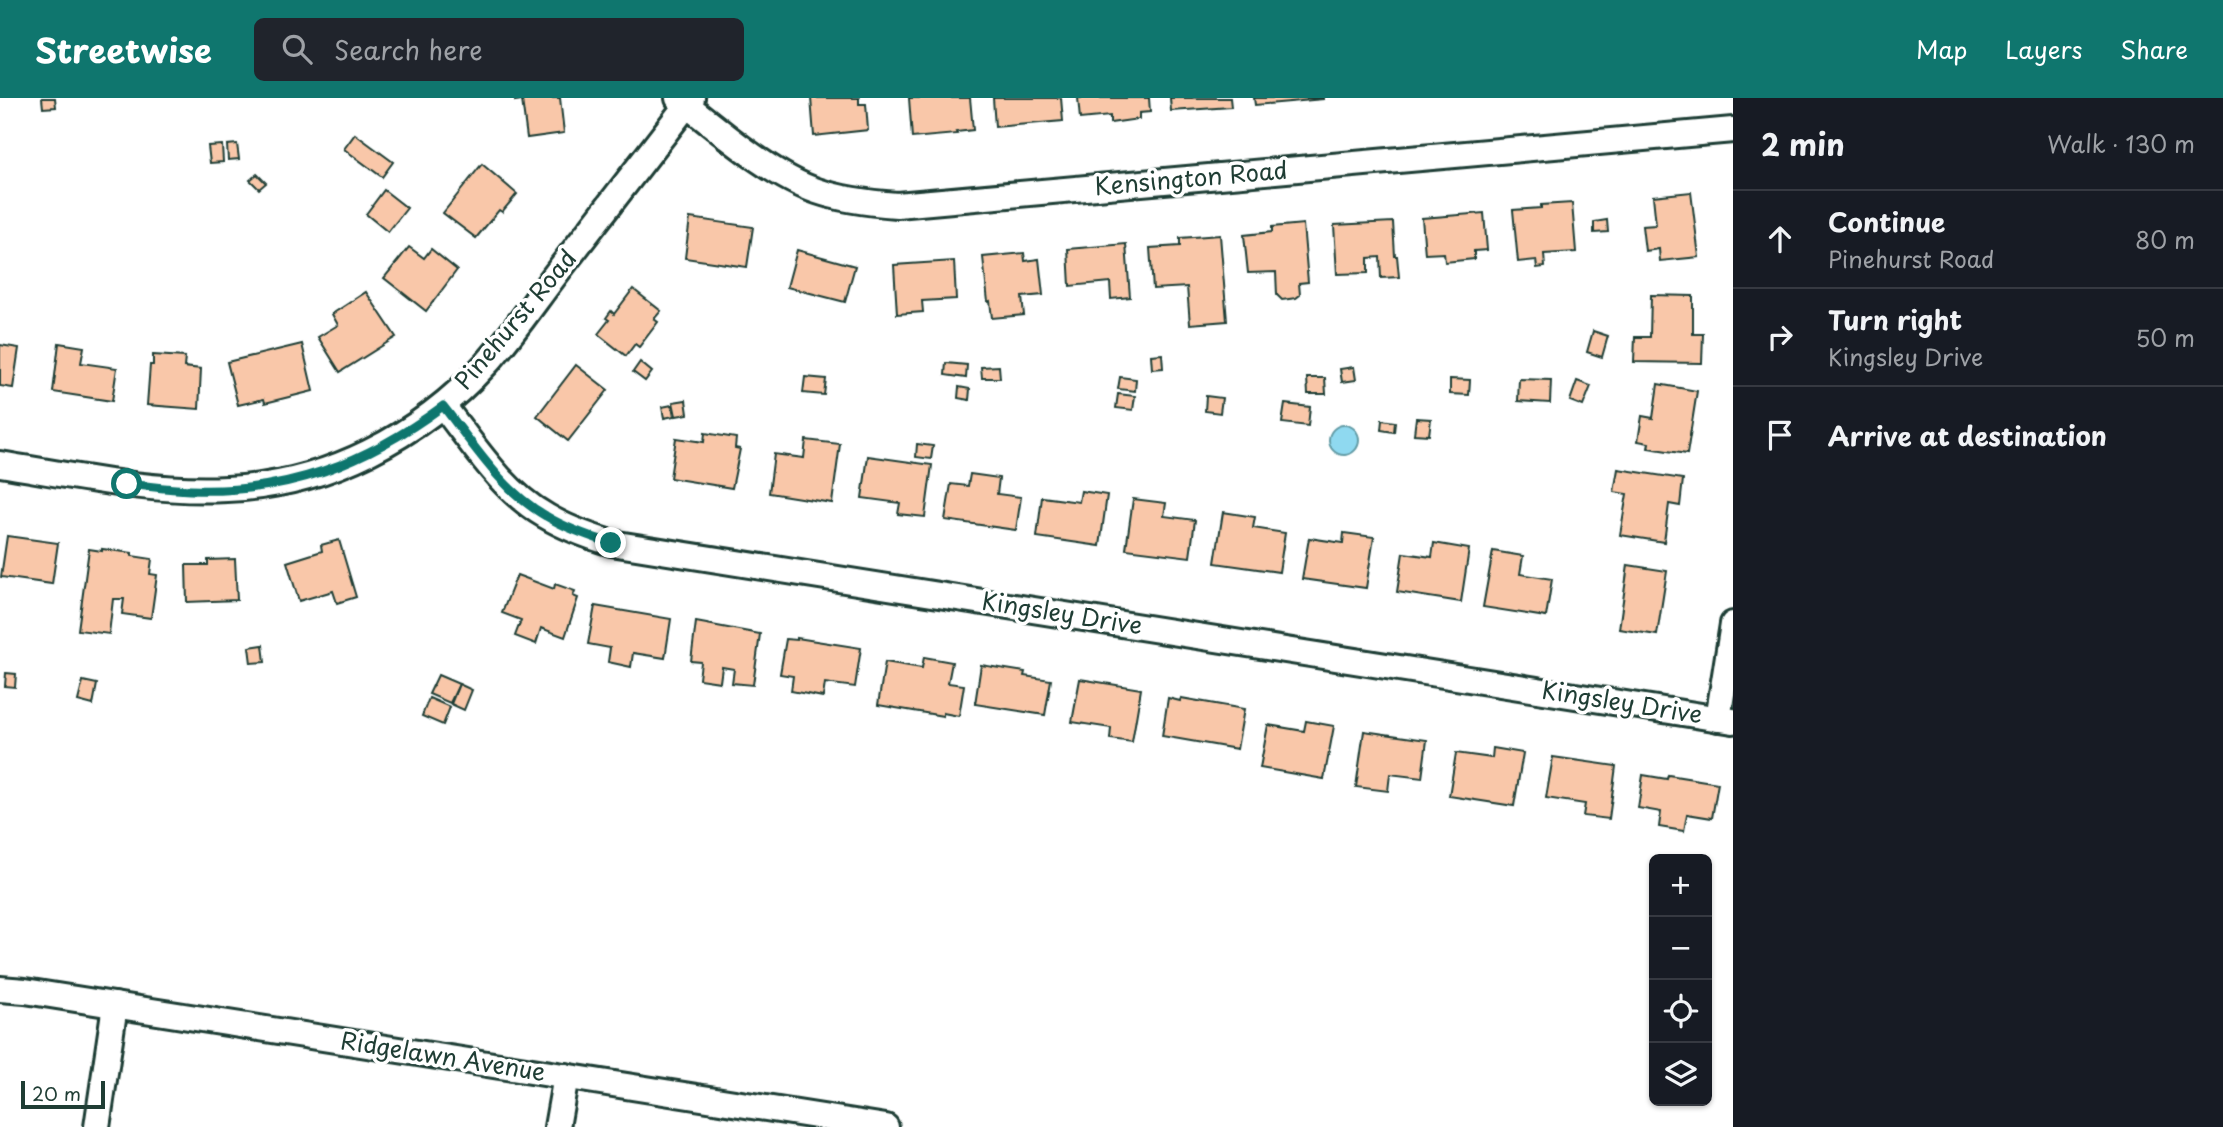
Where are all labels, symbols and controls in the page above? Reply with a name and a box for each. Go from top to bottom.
search box [254,18,744,81]
text: Streetwise [35,24,212,74]
icon: search [278,30,316,68]
text: Search here [334,30,483,69]
text: Map [1916,31,1967,67]
text: Layers [2005,31,2082,67]
text: Share [2120,31,2188,67]
text: 2 min [1761,121,1845,166]
text: Walk · 130 m [2047,126,2195,161]
street label: Kensington Road [1093,151,1289,203]
text: Continue [1828,202,1945,241]
icon: ahead [1761,220,1799,258]
text: 80 m [2135,222,2195,257]
street label: Pinehurst Road [445,241,584,397]
text: Pinehurst Road [1828,241,1994,276]
text: Turn right [1828,300,1962,339]
icon: right [1761,318,1799,356]
text: 50 m [2135,320,2195,355]
text: Kingsley Drive [1828,339,1983,374]
icon: arrive [1761,416,1799,454]
text: Arrive at destination [1828,416,2107,455]
route start [111,468,142,499]
route end [595,527,626,558]
street label: Kingsley Drive [979,582,1145,642]
street label: Kingsley Drive [1539,671,1705,731]
map controls [1649,854,1712,1106]
button: + [1649,854,1712,917]
button: − [1649,917,1712,980]
button: locate [1649,980,1712,1043]
street label: Ridgelawn Avenue [338,1021,548,1089]
button: layers [1649,1043,1712,1106]
scale bar [21,1078,105,1110]
text: 20 m [32,1079,81,1107]

